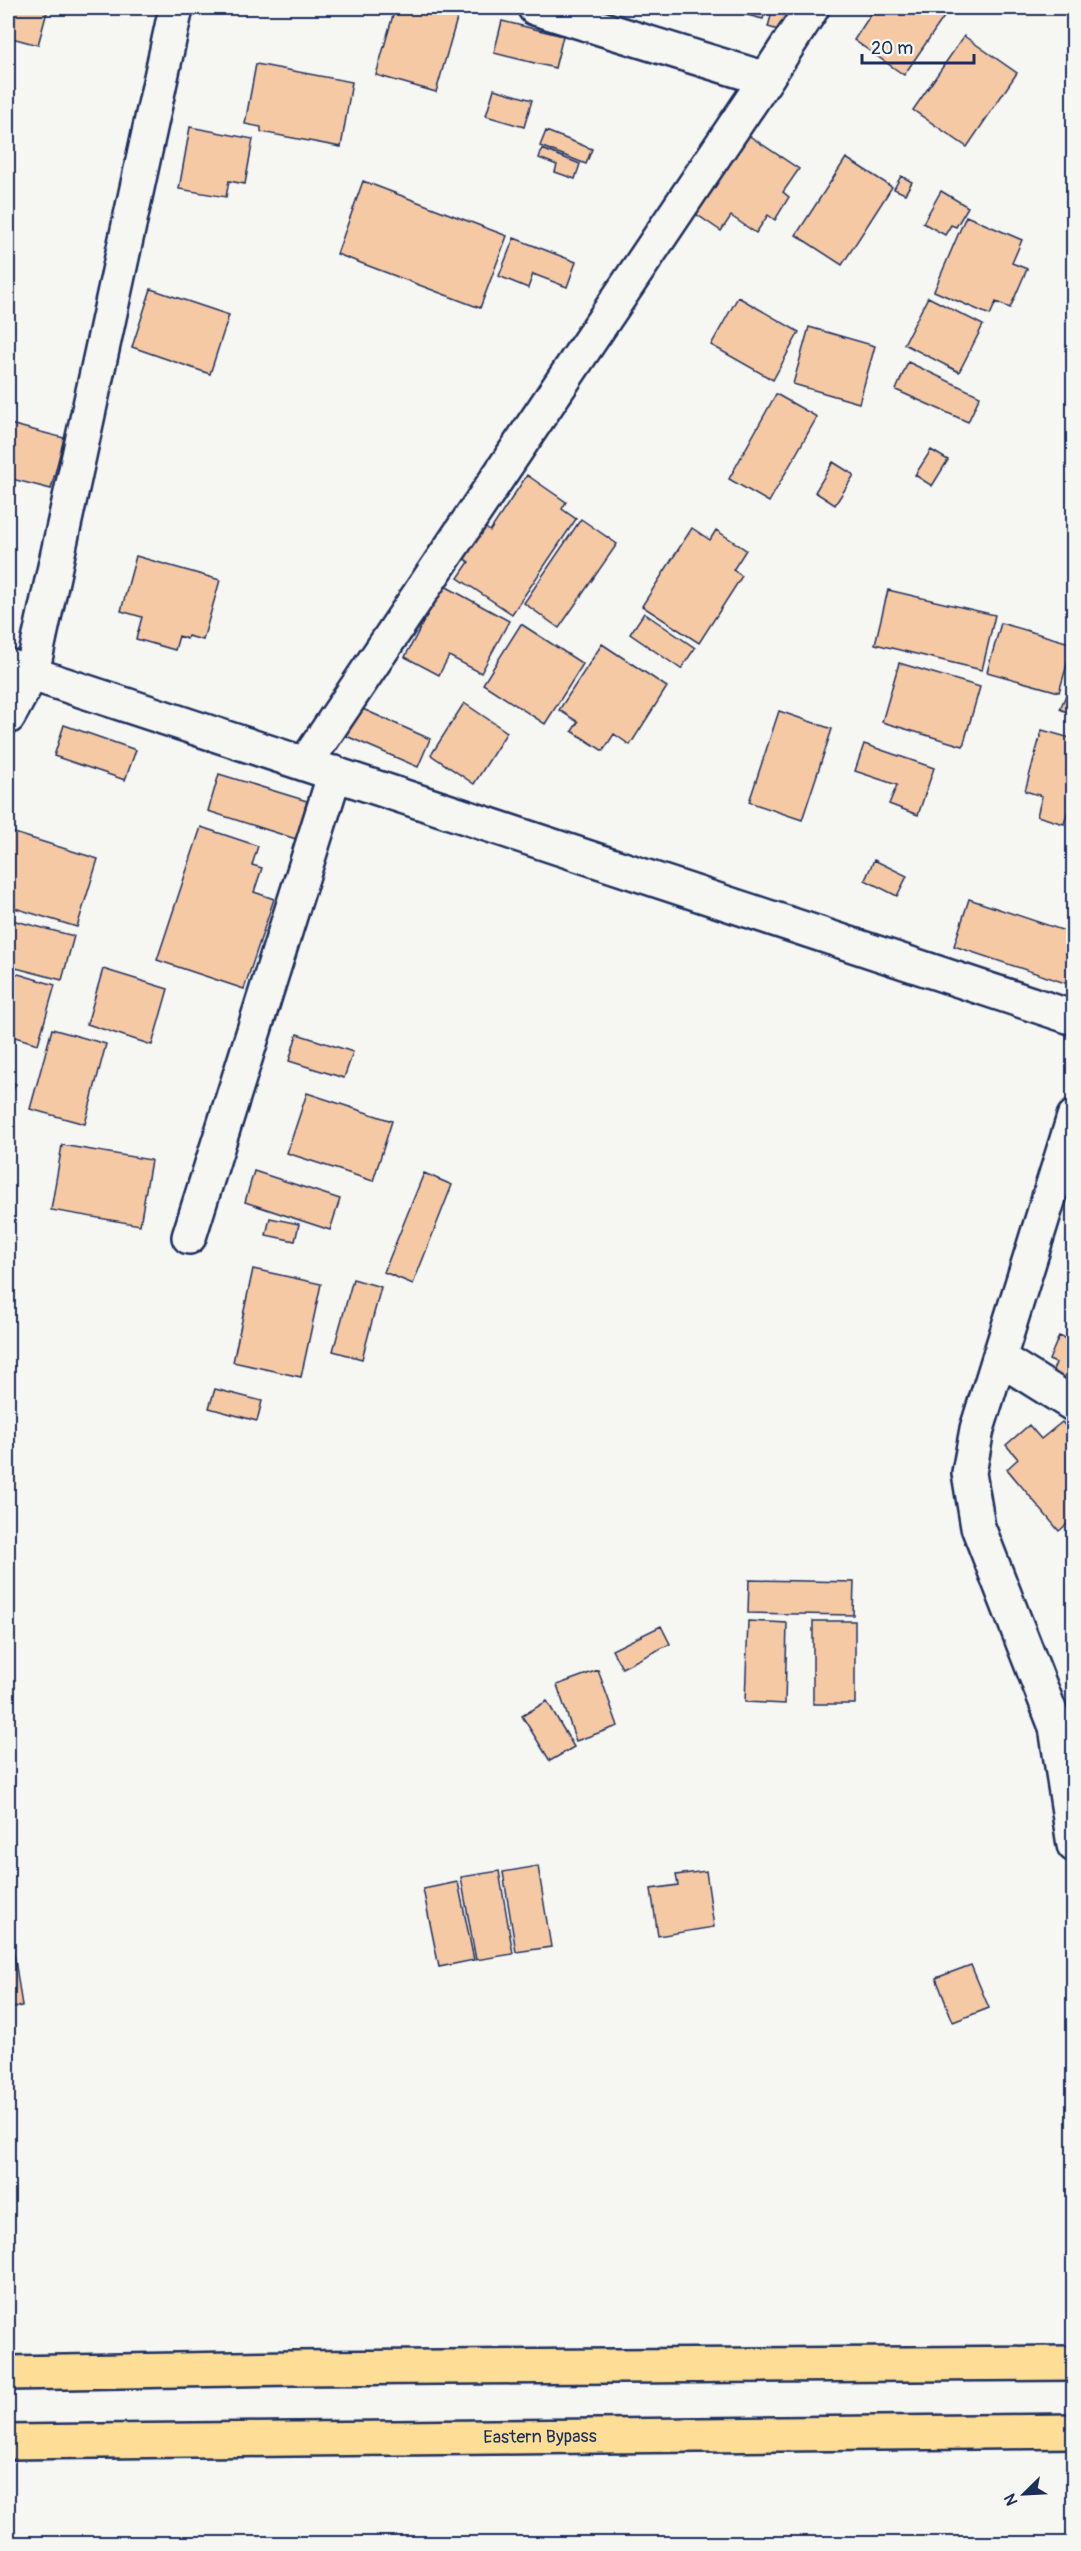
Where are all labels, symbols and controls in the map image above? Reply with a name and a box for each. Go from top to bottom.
scale bar [862,27,974,65]
text: 20 m [871,37,913,60]
street label: Eastern Bypass [483,2424,597,2449]
north arrow [994,2464,1054,2524]
text: N [1000,2491,1023,2509]

